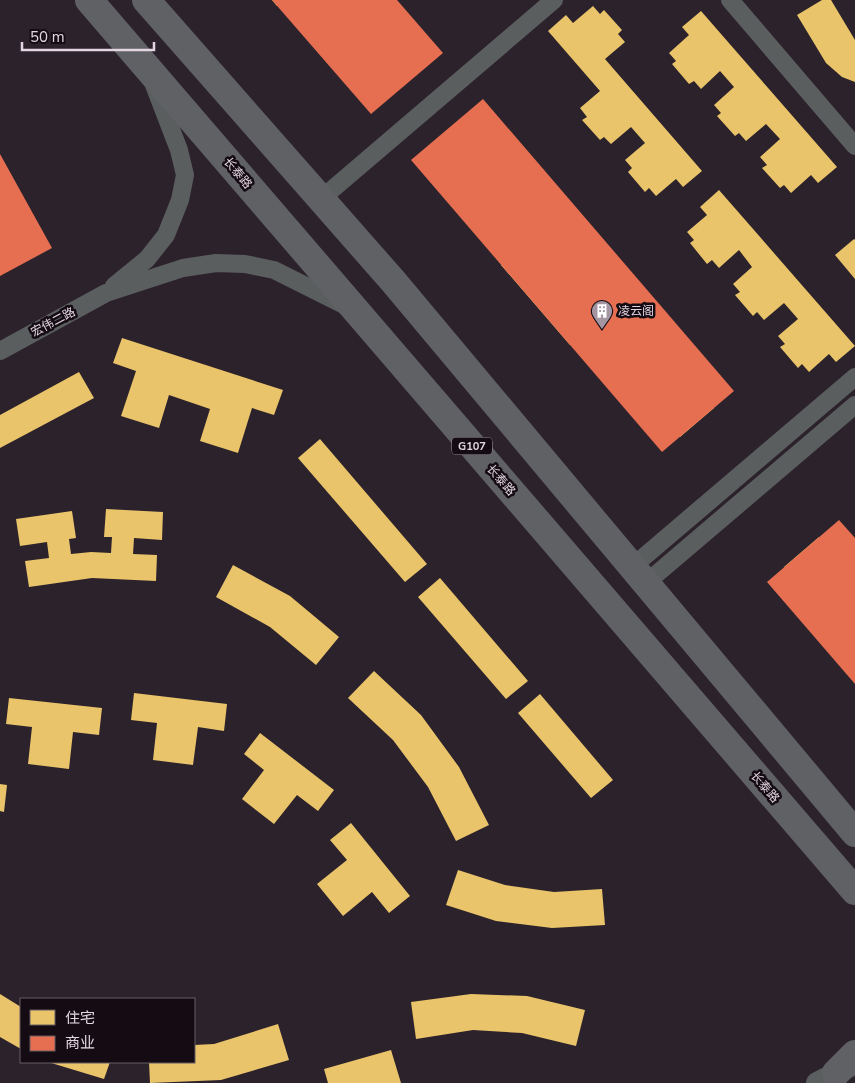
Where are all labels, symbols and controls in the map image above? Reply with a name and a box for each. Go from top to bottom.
scale bar [22,20,155,52]
text: 50 m [30,27,65,47]
street label: 长泰路 [220,154,256,192]
building icon: 凌云阁 [590,299,614,330]
place label: 凌云阁 [618,303,654,319]
street label: 宏伟二路 [28,304,78,340]
road number: G107 [452,438,492,454]
street label: 长泰路 [483,461,519,499]
street label: 长泰路 [747,768,783,806]
legend [20,998,195,1063]
text: 住宅 [65,1008,95,1028]
text: 商业 [65,1033,95,1053]

